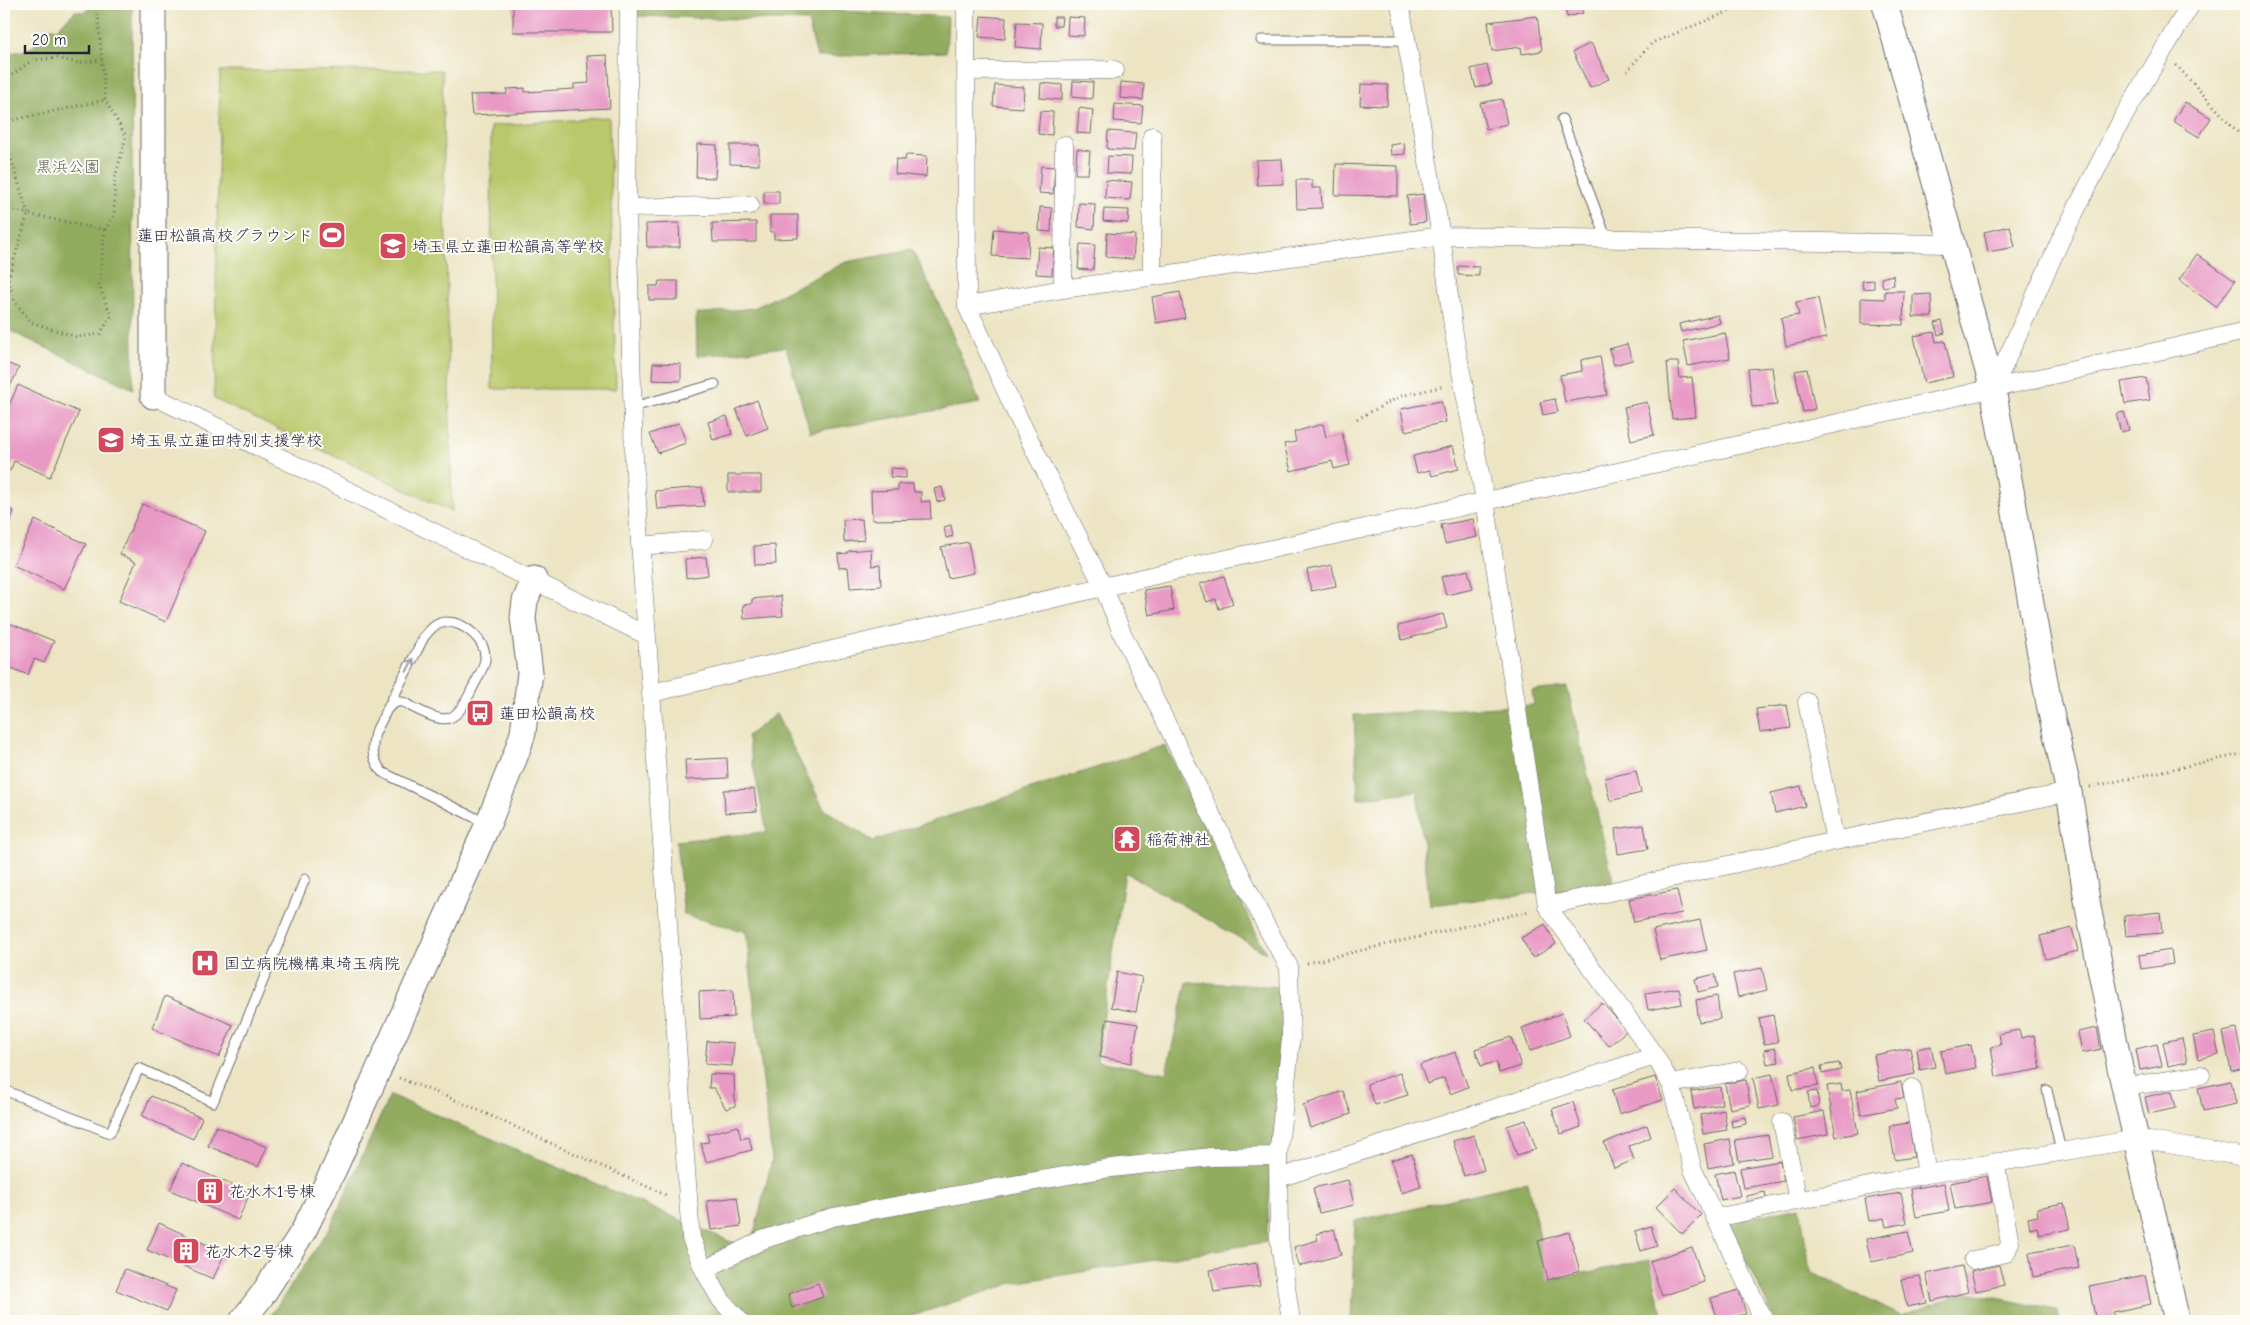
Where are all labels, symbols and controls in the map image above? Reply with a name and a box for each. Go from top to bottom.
scale bar [25,22,89,54]
text: 20 m [32,31,66,49]
park label: 黒浜公園 [36,158,100,176]
sports icon: 蓮田松韻高校グラウンド [317,220,347,250]
place label: 蓮田松韻高校グラウンド [137,227,313,245]
school or university icon: 埼玉県立蓮田松韻高等学校 [378,231,408,261]
place label: 埼玉県立蓮田松韻高等学校 [412,238,604,256]
school or university icon: 埼玉県立蓮田特別支援学校 [96,425,126,455]
place label: 埼玉県立蓮田特別支援学校 [130,432,322,450]
one-way arrow [405,657,415,672]
bus stop icon: 蓮田松韻高校 [465,698,495,728]
place label: 蓮田松韻高校 [499,705,595,723]
temple icon: 稲荷神社 [1112,824,1142,854]
place label: 稲荷神社 [1146,831,1210,849]
hospital icon: 国立病院機構東埼玉病院 [190,948,220,978]
place label: 国立病院機構東埼玉病院 [224,955,400,973]
building icon: 花水木1号棟 [195,1176,225,1206]
place label: 花水木1号棟 [229,1183,315,1201]
building icon: 花水木2号棟 [171,1236,201,1266]
place label: 花水木2号棟 [205,1243,293,1261]

